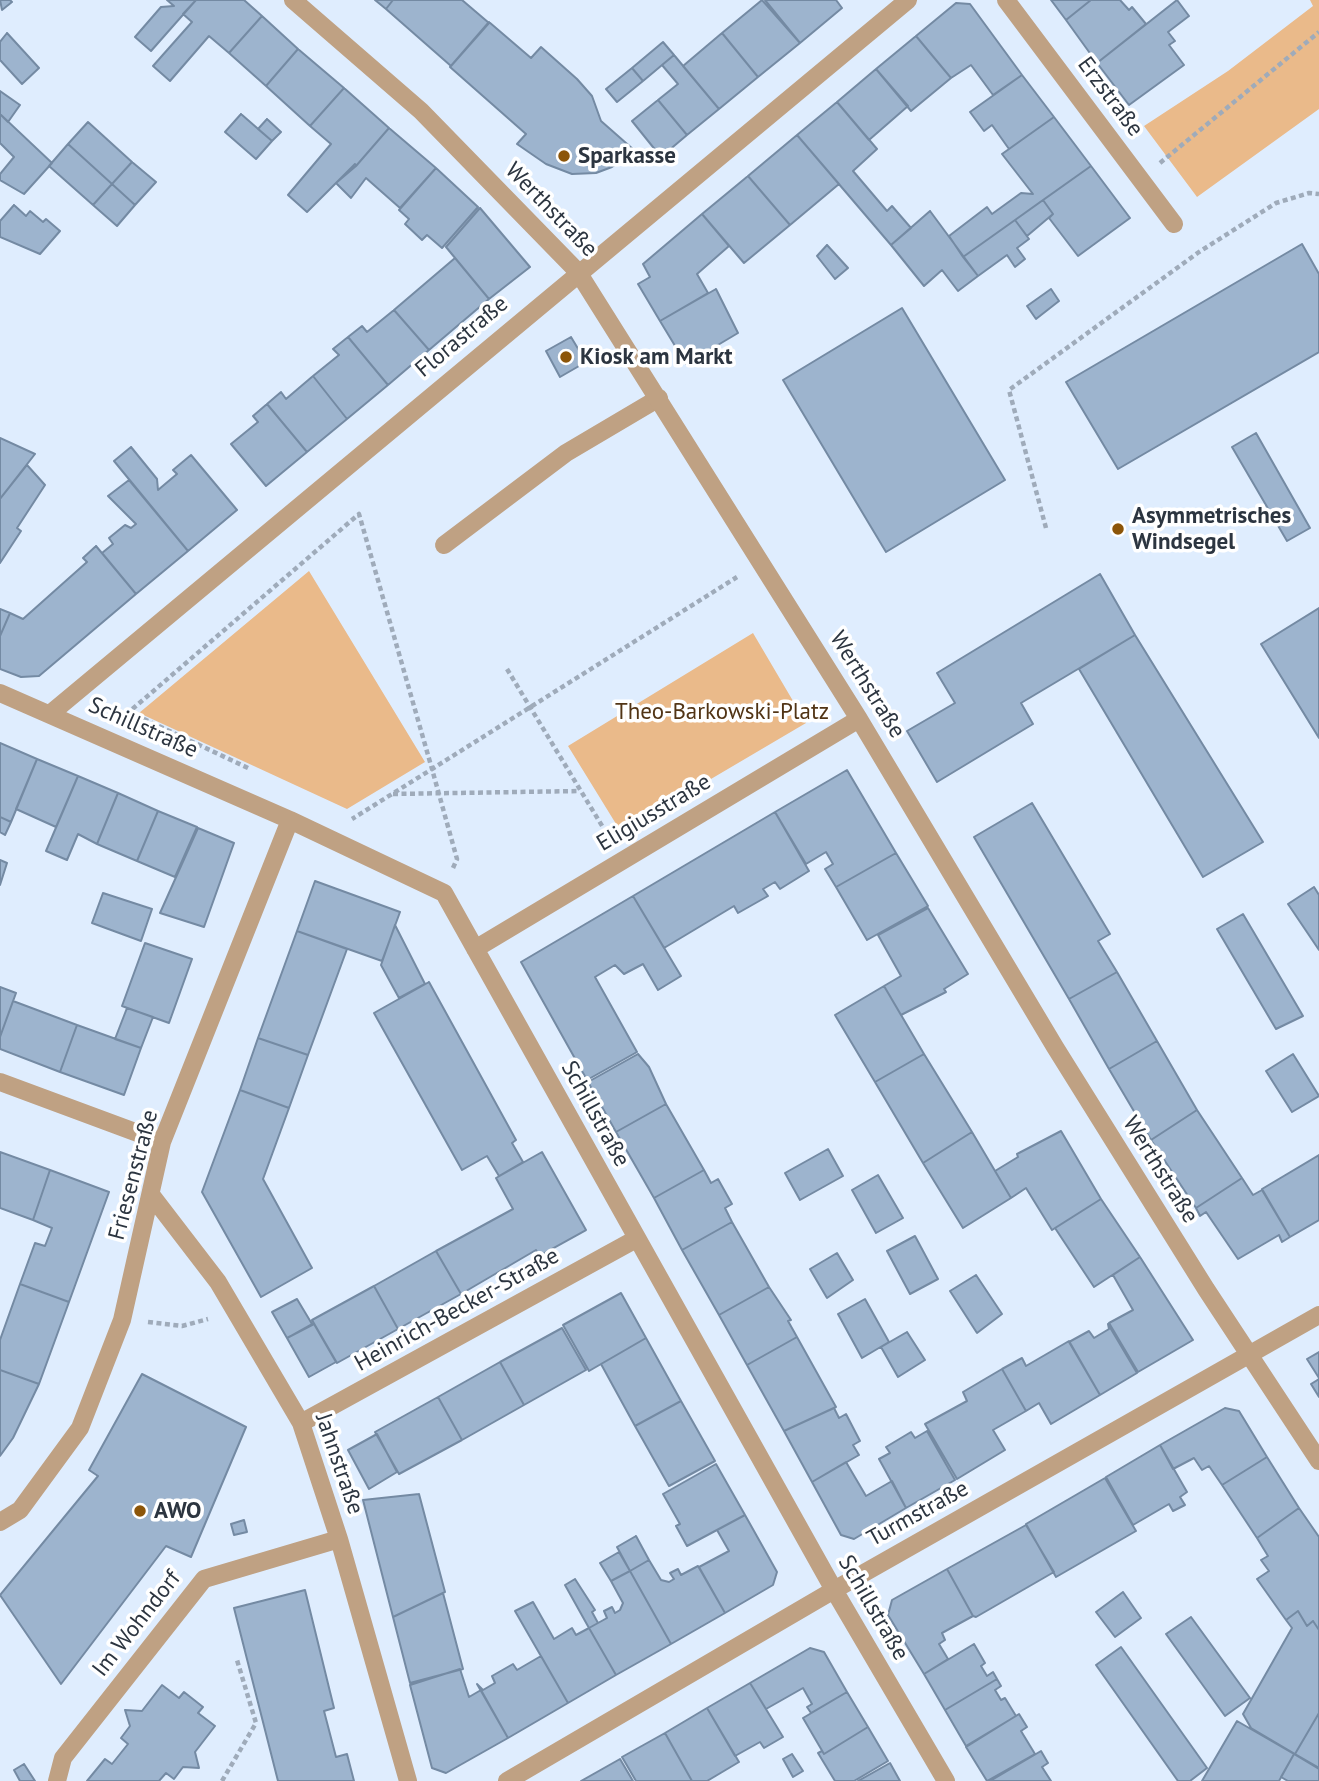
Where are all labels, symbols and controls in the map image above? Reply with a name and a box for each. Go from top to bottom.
street label: Erzstraße [1071,52,1149,142]
place label: Sparkasse [578,142,676,170]
marker: Sparkasse [556,148,572,164]
street label: Werthstraße [499,157,603,263]
street label: Florastraße [410,290,514,384]
place label: Kiosk am Markt [580,343,733,371]
marker: Kiosk am Markt [558,349,574,365]
place label: Asymmetrisches Windsegel [1132,502,1291,556]
marker: Asymmetrisches Windsegel [1110,521,1126,537]
street label: Werthstraße [823,627,911,743]
street label: Schillstraße [84,692,202,764]
park label: Theo-Barkowski-Platz [615,698,829,726]
street label: Eligiusstraße [592,768,716,858]
street label: Schillstraße [555,1056,635,1172]
street label: Friesenstraße [103,1107,165,1243]
street label: Werthstraße [1116,1112,1204,1228]
street label: Heinrich-Becker-Straße [350,1242,564,1378]
street label: Jahnstraße [309,1410,369,1518]
street label: Turmstraße [863,1475,973,1553]
place label: AWO [154,1497,201,1525]
marker: AWO [132,1503,148,1519]
street label: Schillstraße [832,1551,914,1665]
street label: Im Wohndorf [87,1565,187,1683]

